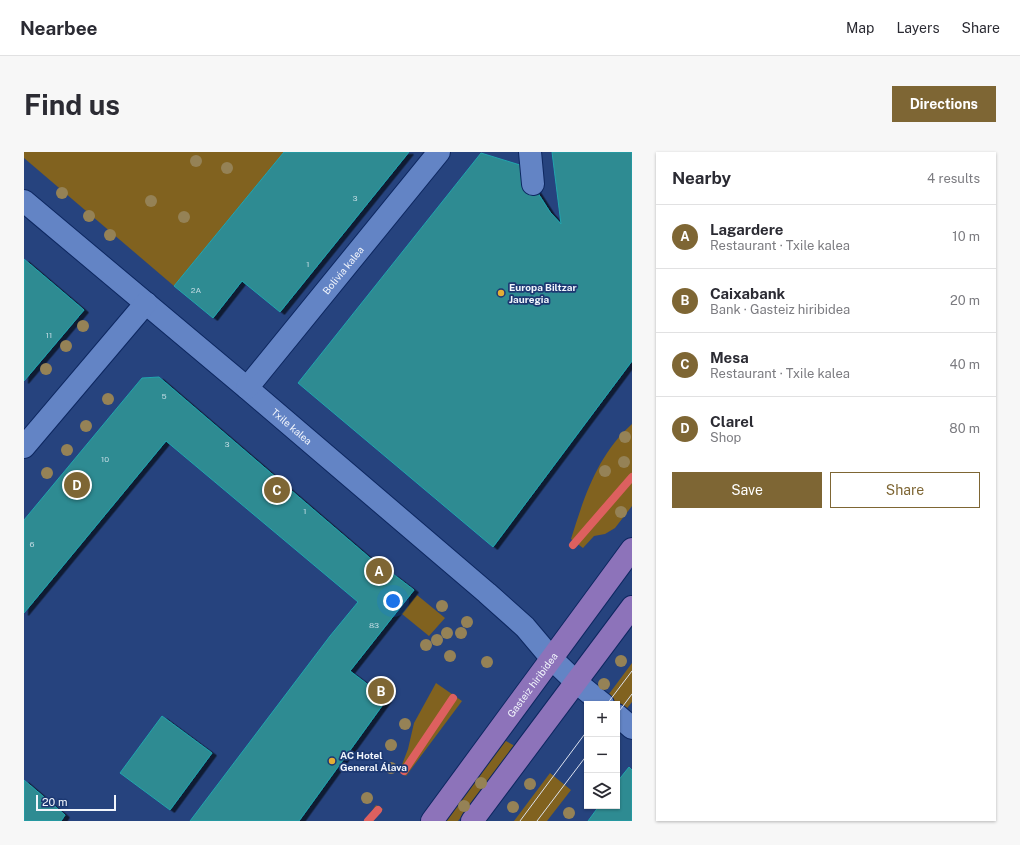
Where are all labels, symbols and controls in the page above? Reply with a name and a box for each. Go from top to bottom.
text: Nearbee [20,17,98,39]
text: Map [846,20,874,36]
text: Layers [896,20,940,36]
text: Share [962,20,1000,36]
button: Directions [892,86,996,122]
text: Find us [24,88,120,121]
text: Nearby [672,168,731,188]
text: 4 results [927,171,980,186]
house number: 3 [352,193,358,203]
text: Lagardere [710,221,784,238]
text: A [680,229,690,244]
text: 10 m [952,229,980,244]
text: Restaurant · Txile kalea [710,238,850,253]
street label: Bolivia kalea [320,244,366,296]
house number: 1 [306,259,310,269]
place label: Europa Biltzar Jauregia [509,281,577,305]
house number: 2A [191,285,202,295]
text: Caixabank [710,285,785,302]
marker: Europa Biltzar Jauregia [496,288,506,298]
text: B [681,293,689,308]
text: 20 m [950,293,980,308]
text: Bank · Gasteiz hiribidea [710,302,850,317]
house number: 11 [46,330,52,340]
text: Mesa [710,349,749,366]
text: C [680,357,690,372]
text: 40 m [949,357,980,372]
text: Restaurant · Txile kalea [710,366,850,381]
house number: 5 [161,391,167,401]
street label: Txile kalea [269,406,315,447]
text: Clarel [710,413,754,430]
text: D [680,421,690,436]
text: 80 m [949,421,980,436]
text: Shop [710,430,741,445]
house number: 3 [224,439,230,449]
house number: 10 [101,454,109,464]
pin: D [64,470,90,500]
button: Save [672,472,822,508]
button: Share [830,472,980,508]
pin: C [264,475,290,505]
house number: 1 [303,506,307,516]
house number: 6 [30,539,35,549]
pin: A [366,556,392,586]
your location [383,591,403,611]
house number: 83 [369,620,379,630]
street label: Gasteiz hiribidea [504,650,560,720]
pin: B [368,676,394,706]
map controls [584,701,620,809]
button: + [584,701,620,737]
button: − [584,737,620,773]
place label: AC Hotel General Álava [340,749,407,773]
marker: AC Hotel General Álava [327,756,337,766]
button: layers [584,773,620,809]
scale bar [36,793,116,812]
text: 20 m [42,796,67,808]

